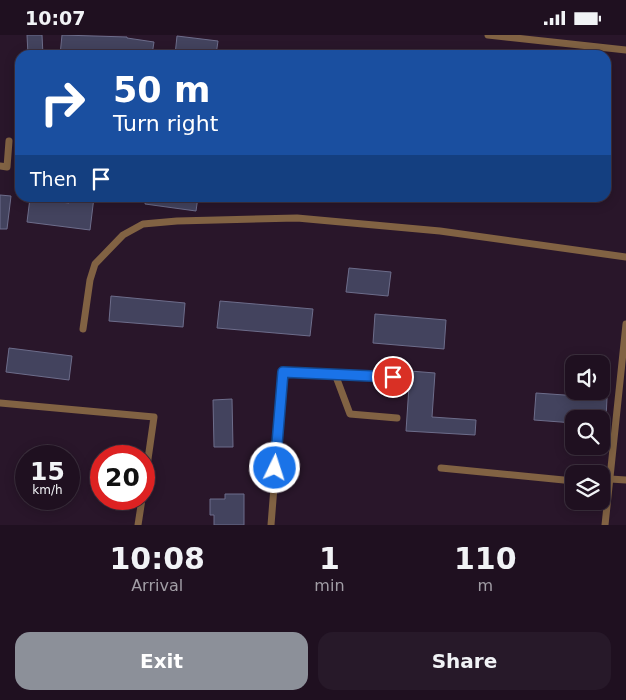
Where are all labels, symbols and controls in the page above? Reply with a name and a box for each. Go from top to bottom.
text: 10:07 [25,7,85,29]
icon: right [30,70,95,135]
text: 50 m [113,70,210,110]
text: Turn right [113,111,218,136]
icon: arrive [87,165,115,193]
text: Then [30,168,77,190]
map controls [565,355,610,510]
button: sound [565,355,610,400]
pin [372,356,414,398]
icon: arrive [379,363,407,391]
button: search [565,410,610,455]
position arrow [248,441,300,493]
speed limit sign: 20 [90,445,155,510]
text: 15 [30,457,65,486]
button: layers [565,465,610,510]
text: km/h [32,483,63,497]
text: 10:08 [109,541,205,576]
text: 1 [319,541,340,576]
text: 110 [454,541,517,576]
text: Arrival [131,576,183,595]
text: min [314,576,345,595]
text: m [477,576,493,595]
button: Exit [15,632,308,690]
button: Share [318,632,611,690]

